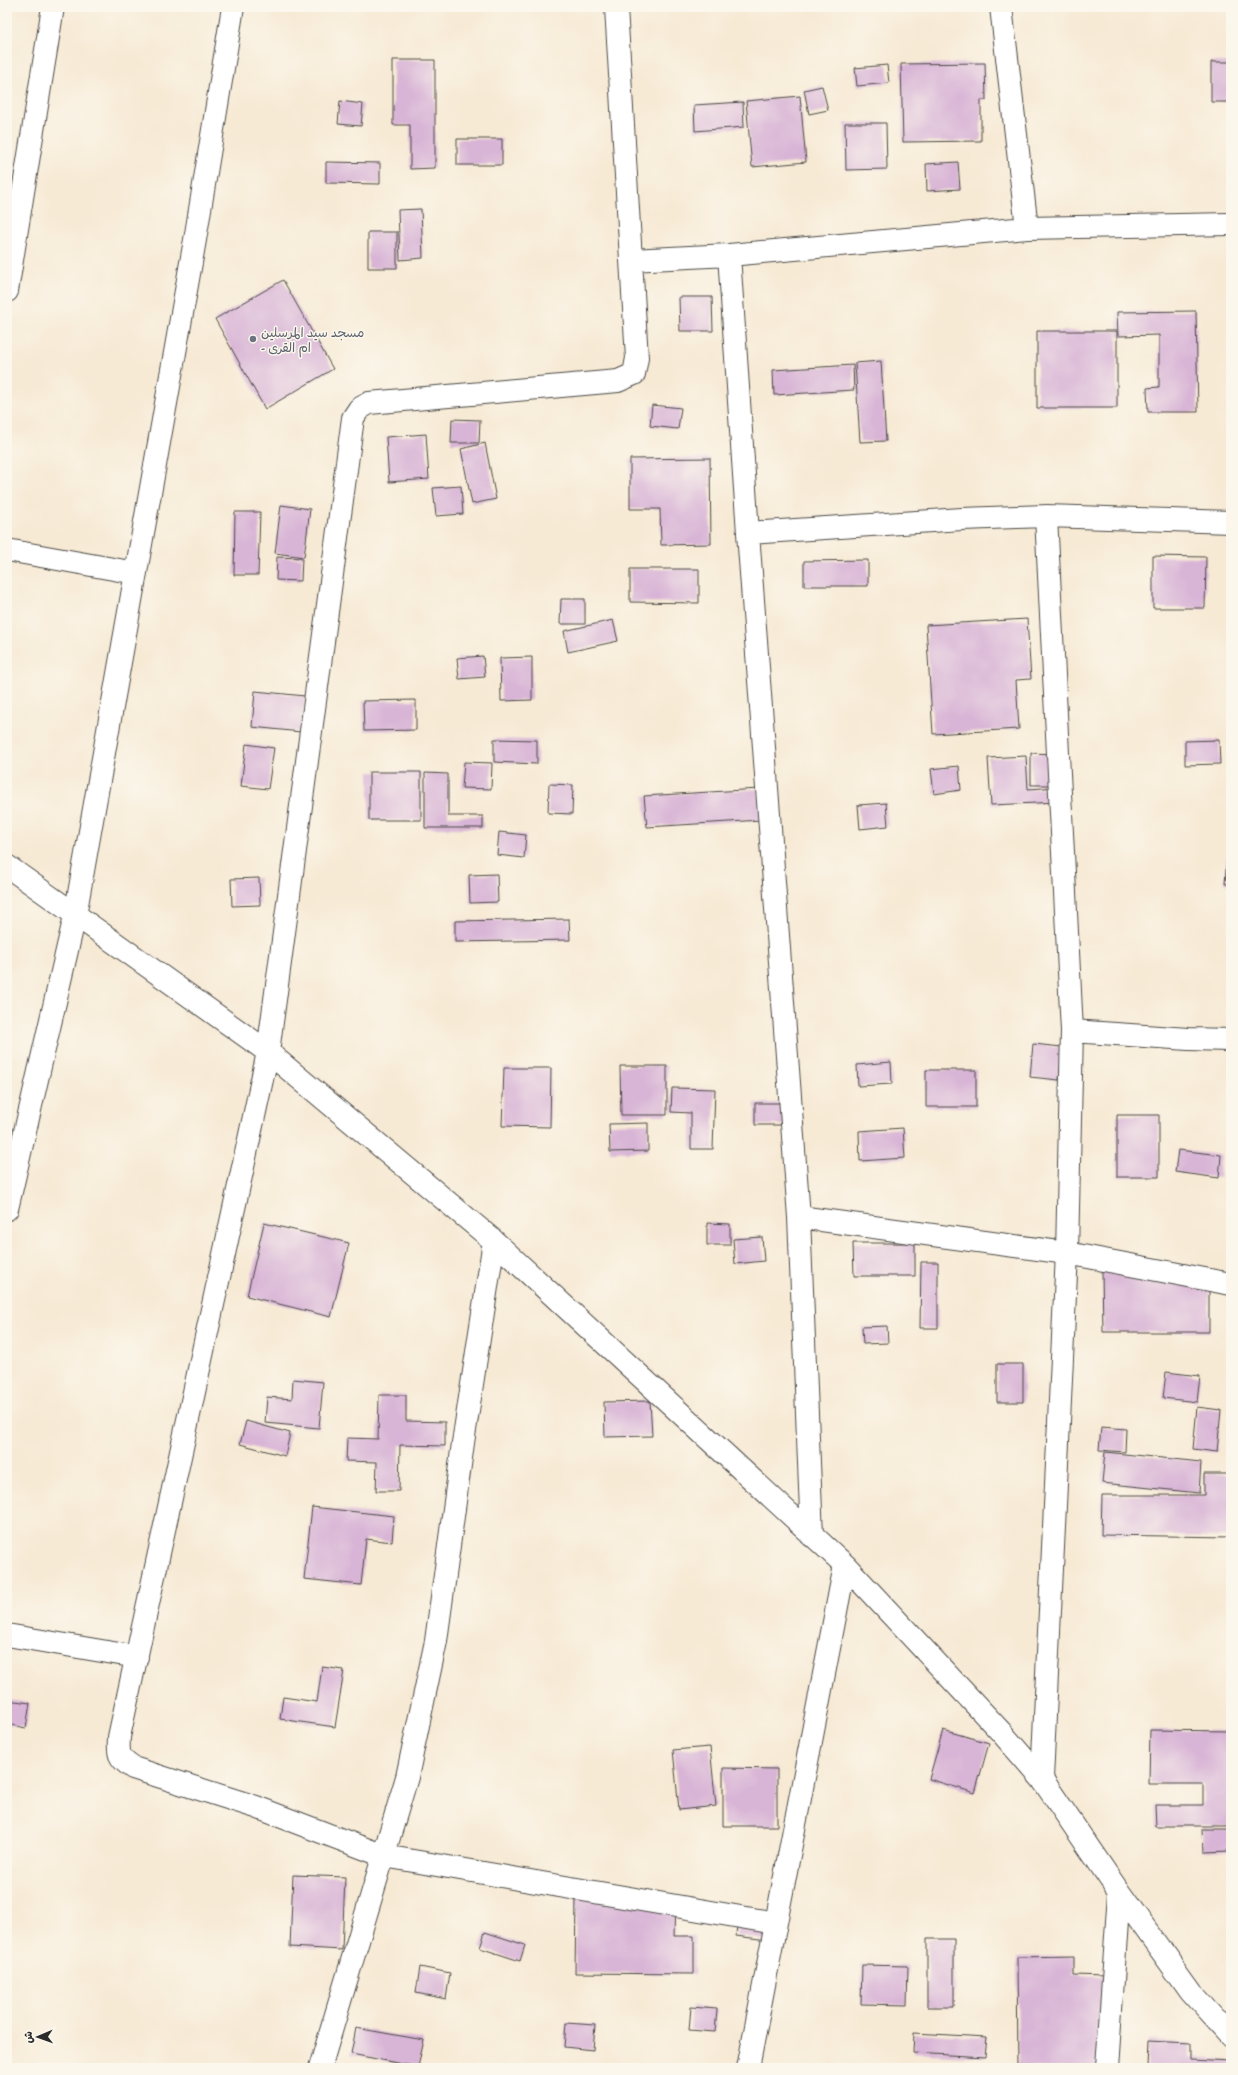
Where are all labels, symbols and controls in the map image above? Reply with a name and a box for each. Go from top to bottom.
place label: مسجد سيد المرسلين - ام القرى [261,327,364,358]
marker: مسجد سيد المرسلين - ام القرى [248,334,258,344]
north arrow [18,2017,58,2057]
text: ش [24,2031,36,2044]

